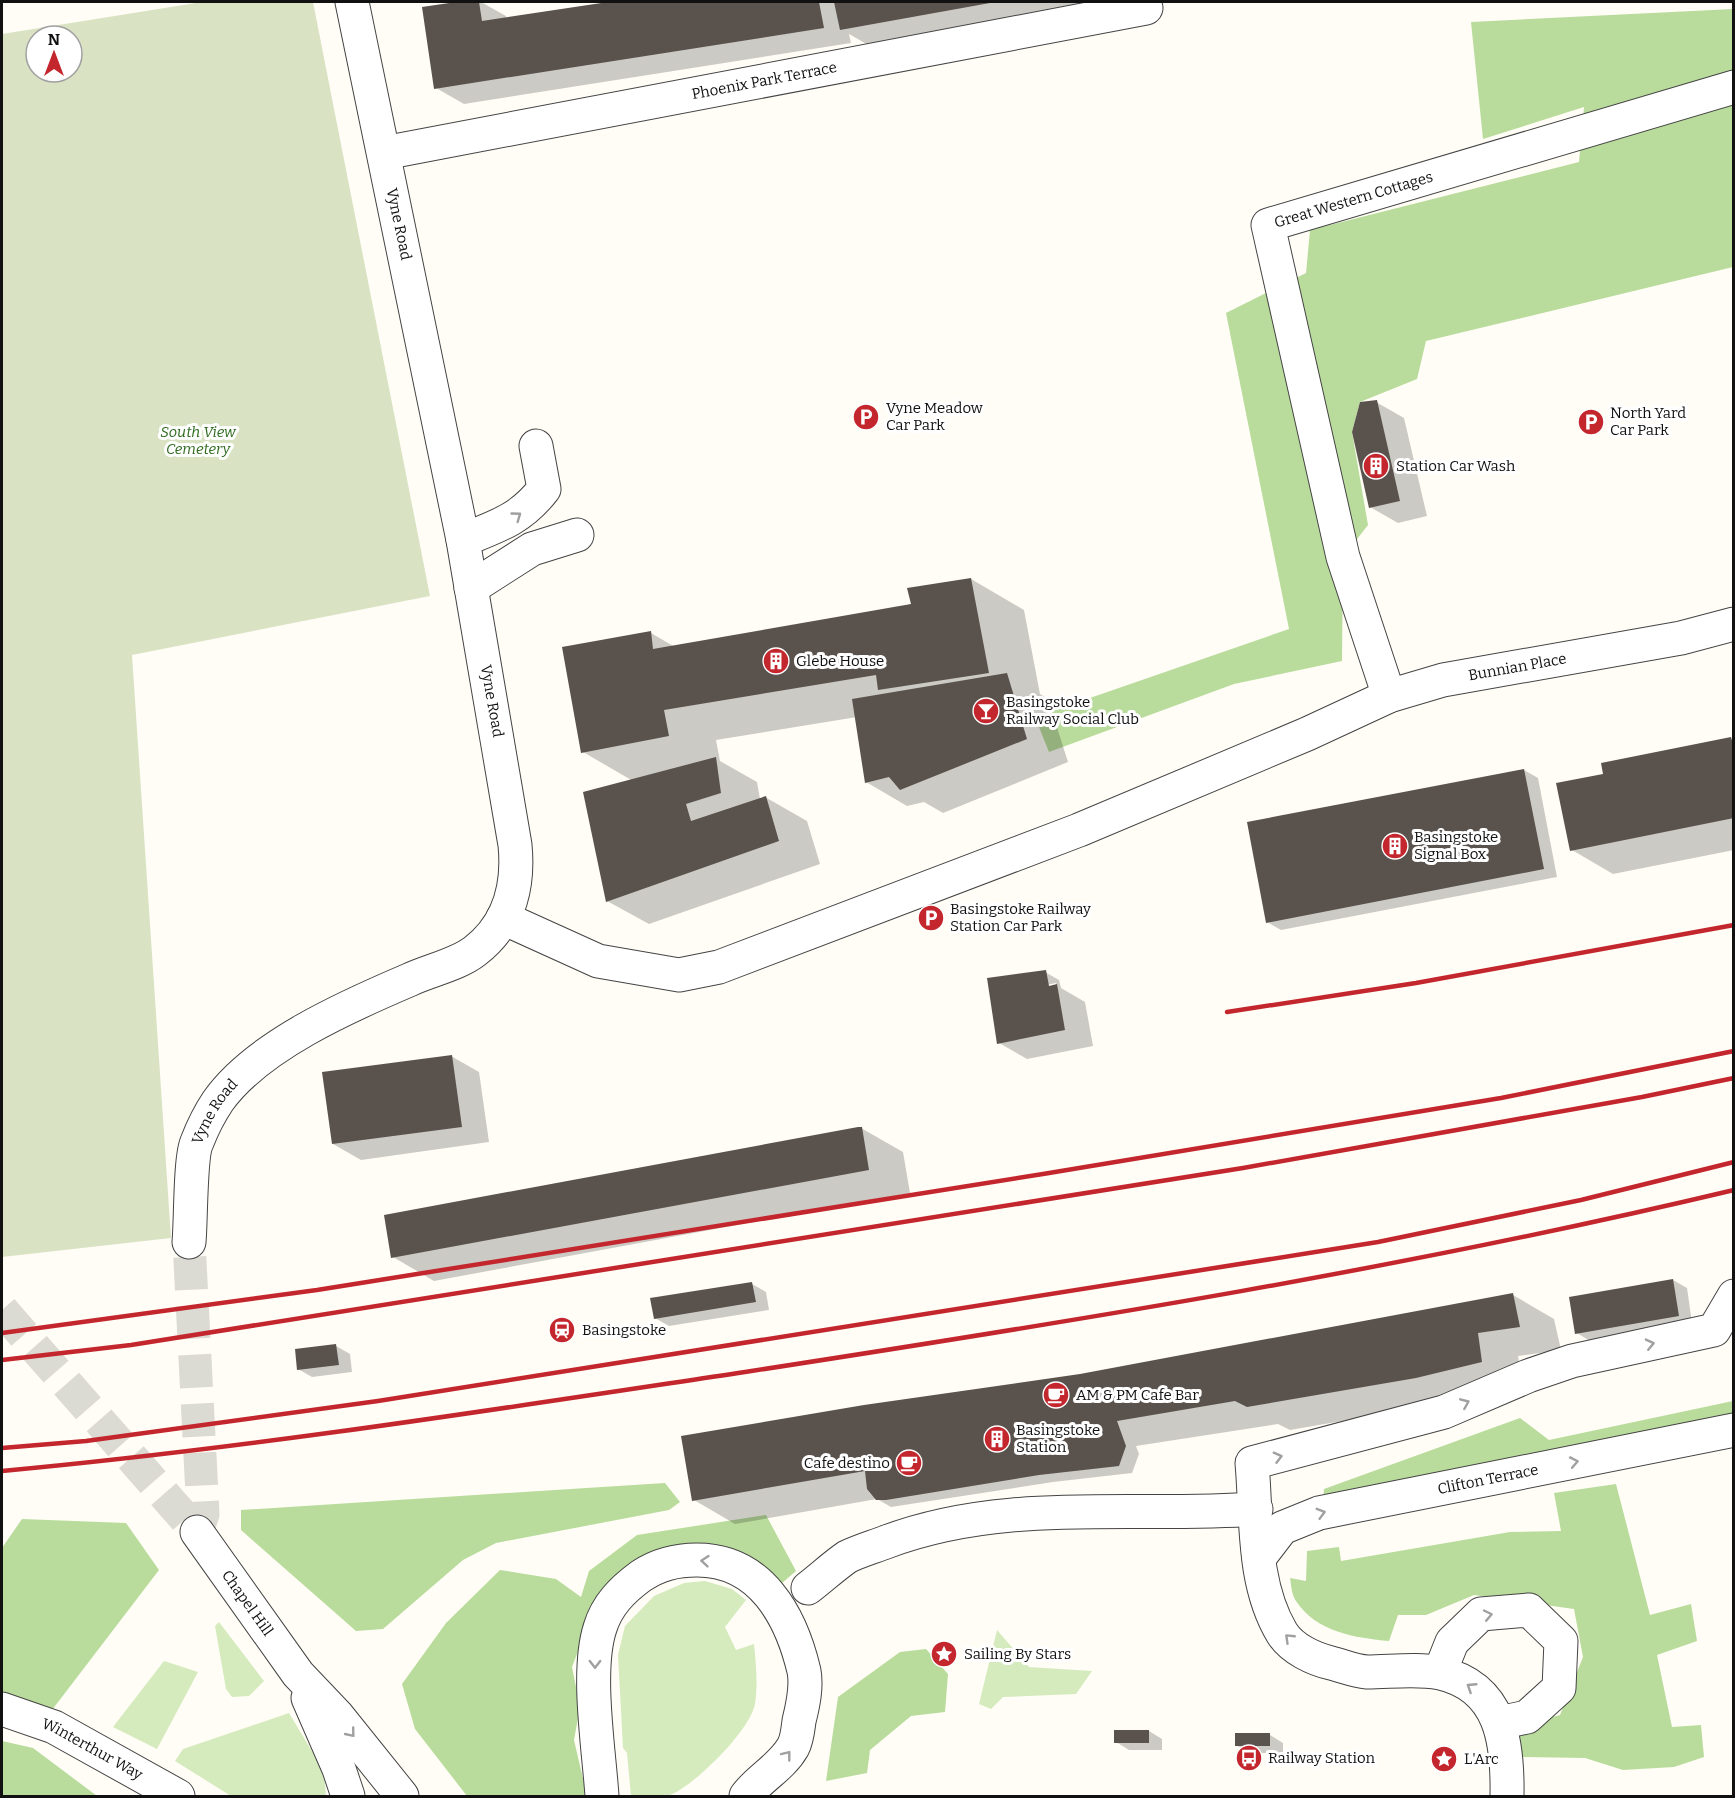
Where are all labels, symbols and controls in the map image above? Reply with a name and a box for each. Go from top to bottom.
north arrow [24,24,84,84]
text: N [48,30,60,49]
street label: Phoenix Park Terrace [690,58,838,103]
street label: Great Western Cottages [1272,168,1435,232]
street label: Vyne Road [383,186,415,262]
place label: Vyne Meadow Car Park [886,399,984,434]
parking icon: Vyne Meadow Car Park [851,402,881,432]
place label: North Yard Car Park [1610,404,1686,439]
parking icon: North Yard Car Park [1576,407,1606,437]
park label: South View Cemetery [160,423,237,458]
building icon: Station Car Wash [1361,451,1391,481]
place label: Station Car Wash [1396,457,1516,475]
one-way arrow [510,512,521,523]
building icon: Glebe House [761,646,791,676]
street label: Bunnian Place [1467,649,1568,684]
place label: Glebe House [796,652,884,670]
street label: Vyne Road [477,663,507,739]
place label: Basingstoke Railway Social Club [1006,693,1139,728]
bar icon: Basingstoke Railway Social Club [971,696,1001,726]
place label: Basingstoke Signal Box [1414,828,1498,863]
building icon: Basingstoke Signal Box [1380,831,1410,861]
place label: Basingstoke Railway Station Car Park [950,900,1091,935]
parking icon: Basingstoke Railway Station Car Park [916,903,946,933]
street label: Vyne Road [188,1075,241,1147]
station icon: Basingstoke [547,1315,577,1345]
place label: Basingstoke [582,1321,666,1339]
one-way arrow [1645,1338,1655,1351]
cafe icon: AM & PM Cafe Bar [1041,1380,1071,1410]
place label: AM & PM Cafe Bar [1076,1386,1199,1404]
one-way arrow [1459,1399,1470,1411]
place label: Basingstoke Station [1016,1421,1100,1456]
building icon: Basingstoke Station [982,1424,1012,1454]
cafe icon: Cafe destino [894,1448,924,1478]
one-way arrow [1273,1451,1283,1464]
place label: Cafe destino [804,1454,890,1472]
one-way arrow [1568,1456,1578,1469]
street label: Clifton Terrace [1436,1460,1540,1498]
one-way arrow [1315,1508,1326,1520]
one-way arrow [701,1555,710,1568]
street label: Chapel Hill [218,1567,277,1639]
one-way arrow [1483,1609,1493,1622]
one-way arrow [1285,1634,1295,1645]
place icon: Sailing By Stars [929,1639,959,1669]
place label: Sailing By Stars [964,1645,1071,1663]
one-way arrow [589,1659,601,1668]
one-way arrow [1467,1683,1477,1695]
street label: Winterthur Way [40,1715,146,1784]
one-way arrow [344,1726,355,1737]
bus stop icon: Railway Station [1234,1743,1264,1773]
place icon: L'Arc [1429,1744,1459,1774]
place label: Railway Station [1268,1749,1376,1767]
place label: L'Arc [1464,1750,1499,1768]
one-way arrow [779,1751,790,1762]

